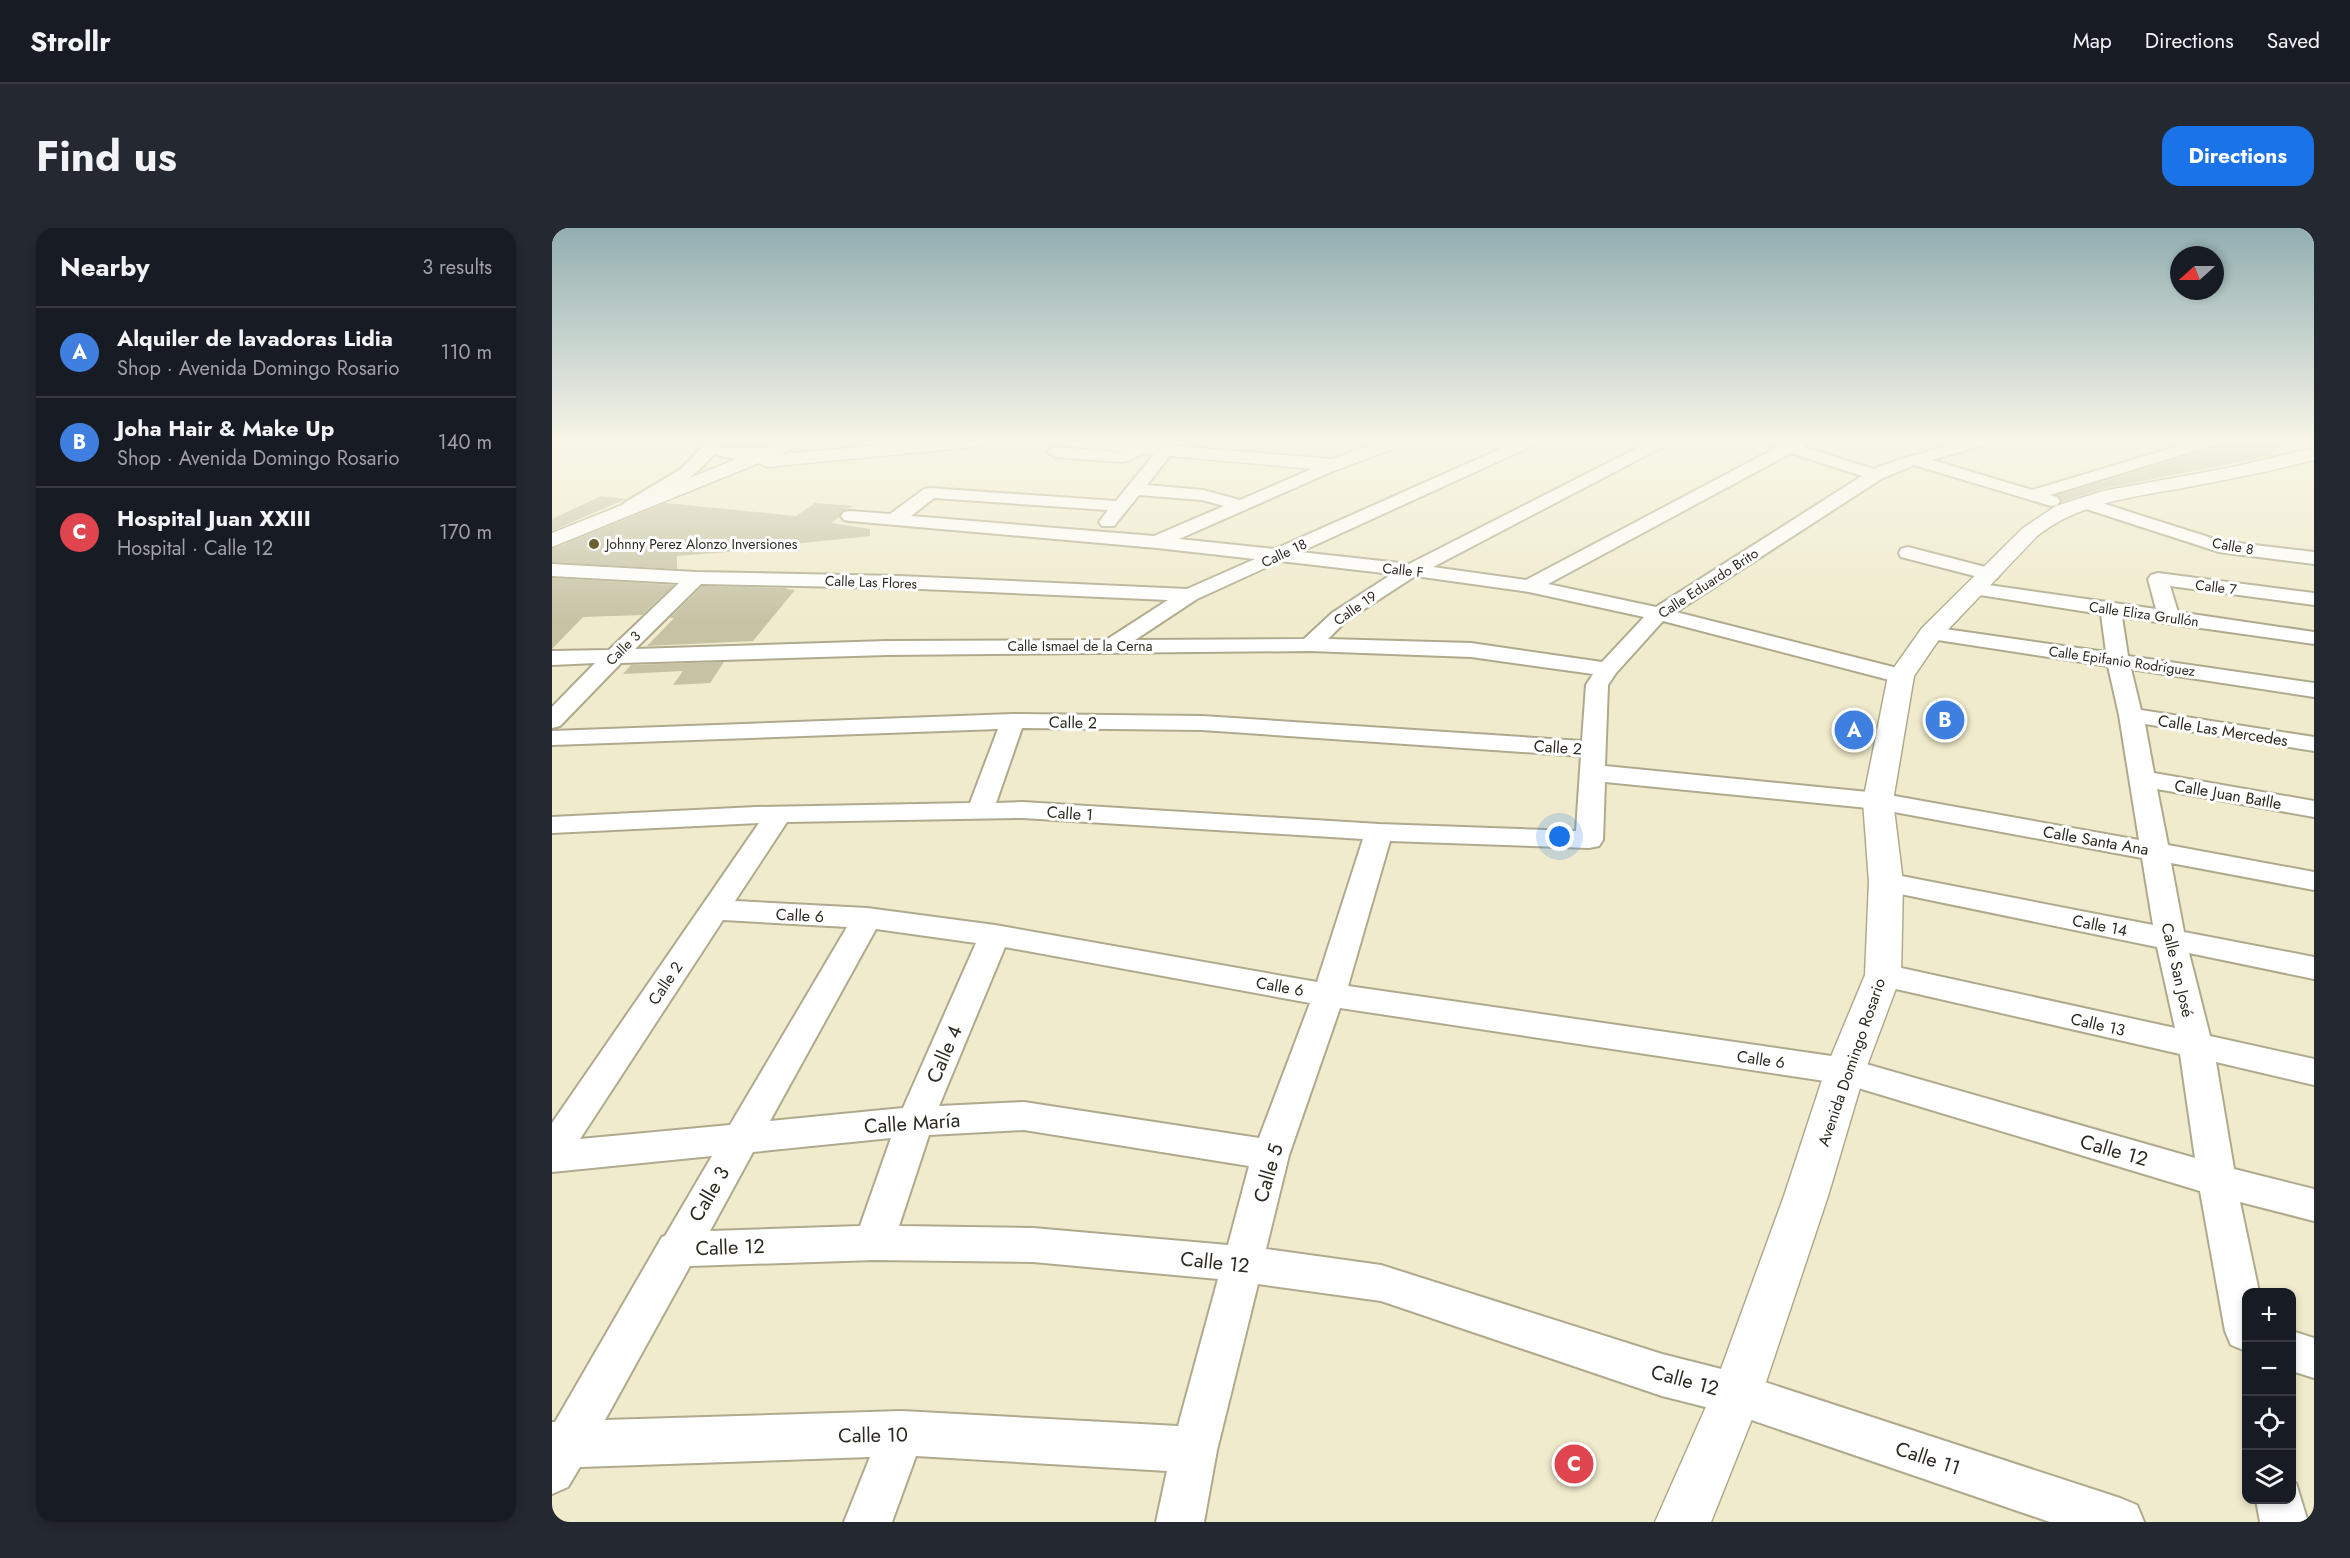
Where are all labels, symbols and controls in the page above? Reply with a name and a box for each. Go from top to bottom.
text: Strollr [30,21,111,62]
text: Map [2073,26,2112,56]
text: Directions [2145,26,2234,56]
text: Saved [2267,26,2320,56]
text: Find us [36,126,177,187]
button: Directions [2162,126,2314,186]
north arrow [2170,246,2224,300]
text: Nearby [60,248,149,286]
text: 3 results [422,253,492,282]
text: Alquiler de lavadoras Lidia [117,322,393,354]
text: A [72,338,87,367]
text: 110 m [440,338,492,367]
text: Shop · Avenida Domingo Rosario [117,354,399,383]
text: Joha Hair & Make Up [117,412,334,444]
text: B [73,428,86,457]
text: 140 m [438,428,492,457]
text: Shop · Avenida Domingo Rosario [117,444,399,473]
text: Hospital Juan XXIII [117,502,311,534]
text: C [72,518,87,547]
text: 170 m [439,518,492,547]
street label: Calle 8 [2211,533,2255,559]
text: Hospital · Calle 12 [117,534,273,563]
place label: Johnny Perez Alonzo Inversiones [604,534,798,554]
street label: Calle 18 [1258,534,1310,572]
marker: Johnny Perez Alonzo Inversiones [587,537,601,551]
street label: Calle Eduardo Brito [1654,543,1762,623]
street label: Calle F [1381,558,1425,582]
street label: Calle Las Flores [824,570,918,594]
street label: Calle 7 [2194,575,2238,600]
street label: Calle 19 [1329,586,1381,630]
street label: Calle Eliza Grullón [2088,596,2200,632]
street label: Calle 3 [601,626,645,670]
street label: Calle Ismael de la Cerna [1008,636,1152,656]
street label: Calle Epifanio Rodríguez [2047,641,2197,681]
pin: B [1926,698,1964,742]
pin: A [1834,708,1874,752]
street label: Calle Las Mercedes [2156,709,2290,752]
street label: Calle 2 [1049,711,1097,734]
street label: Calle 2 [1533,734,1583,761]
street label: Calle Juan Batlle [2173,774,2283,815]
street label: Calle 1 [1046,800,1094,827]
street label: Calle Santa Ana [2041,820,2151,861]
your location [1545,822,1574,851]
street label: Calle 6 [775,903,825,928]
street label: Calle 14 [2070,909,2129,942]
street label: Calle San José [2156,921,2200,1019]
street label: Calle 2 [642,957,688,1010]
street label: Calle 6 [1254,971,1306,1002]
street label: Avenida Domingo Rosario [1812,975,1891,1149]
street label: Calle 13 [2069,1007,2128,1042]
street label: Calle 4 [919,1020,970,1088]
street label: Calle 6 [1735,1045,1786,1074]
street label: Calle María [863,1106,961,1141]
street label: Calle 12 [2077,1127,2151,1174]
street label: Calle 5 [1246,1140,1291,1206]
street label: Calle 3 [682,1161,737,1227]
street label: Calle 12 [695,1232,765,1263]
street label: Calle 12 [1179,1244,1251,1281]
map controls [2242,1288,2296,1504]
button: + [2242,1288,2296,1342]
button: − [2242,1342,2296,1396]
street label: Calle 12 [1648,1358,1722,1403]
button: locate [2242,1396,2296,1450]
street label: Calle 10 [838,1420,908,1451]
street label: Calle 11 [1892,1434,1964,1483]
pin: C [1554,1442,1594,1486]
button: layers [2242,1450,2296,1504]

